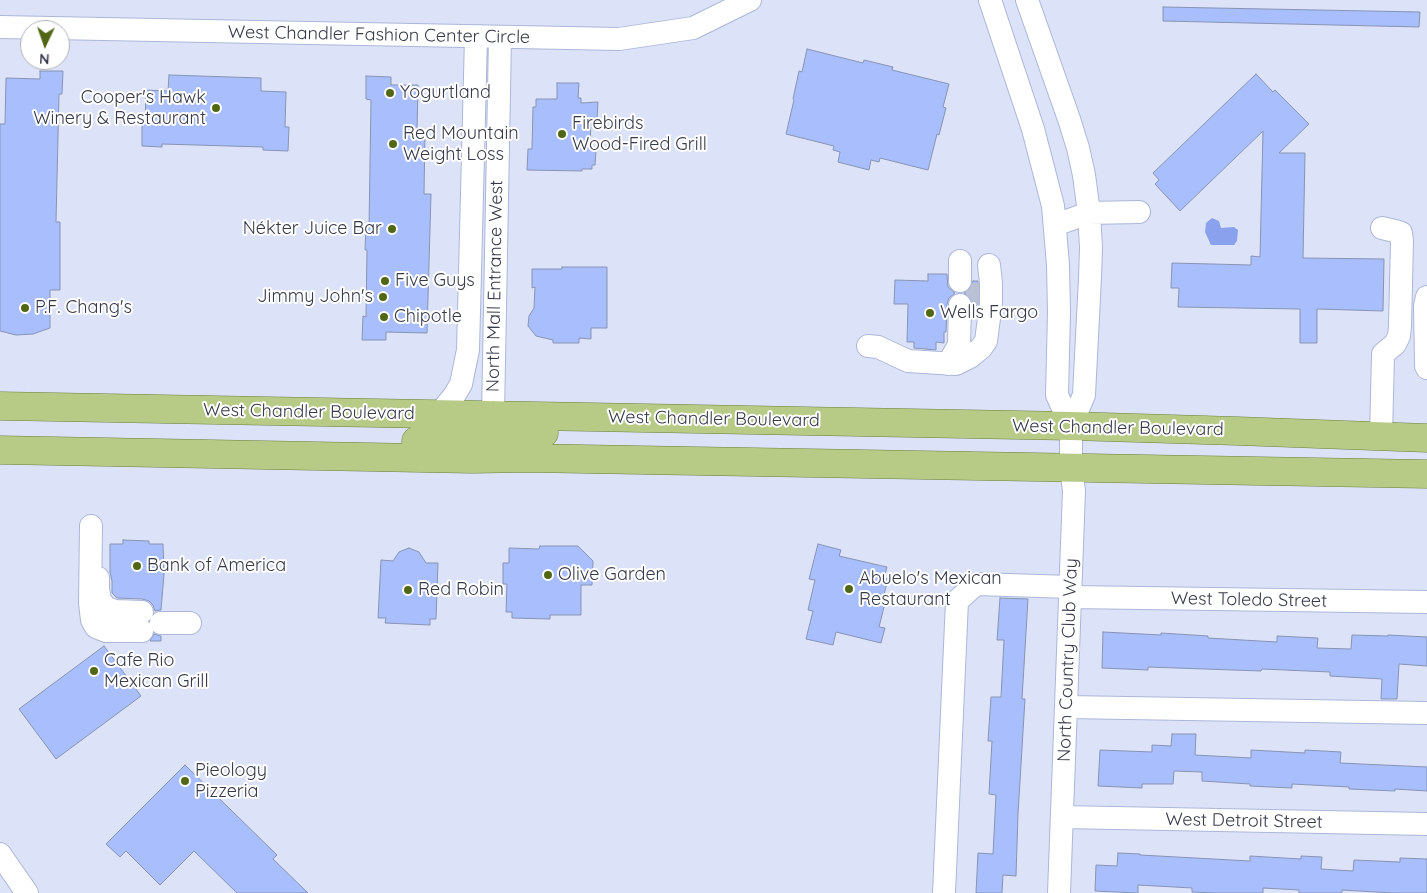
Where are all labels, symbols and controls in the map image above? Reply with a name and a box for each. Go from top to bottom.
north arrow [20,20,70,70]
street label: West Chandler Fashion Center Circle [228,22,530,48]
text: N [39,50,50,68]
place label: Yogurtland [400,82,491,104]
place label: Cooper's Hawk Winery & Restaurant [33,87,206,130]
marker: Yogurtland [384,87,396,99]
marker: Cooper's Hawk Winery & Restaurant [210,102,222,114]
place label: Firebirds Wood-Fired Grill [572,113,707,156]
place label: Red Mountain Weight Loss [403,123,519,166]
marker: Firebirds Wood-Fired Grill [556,128,568,140]
marker: Red Mountain Weight Loss [387,138,399,150]
street label: North Mall Entrance West [482,180,508,392]
place label: Nékter Juice Bar [243,218,382,240]
marker: Nékter Juice Bar [386,223,398,235]
place label: Five Guys [395,270,475,292]
marker: Five Guys [379,275,391,287]
place label: Jimmy John's [257,286,373,308]
marker: Jimmy John's [377,291,389,303]
place label: P.F. Chang's [35,297,132,319]
marker: P.F. Chang's [19,302,31,314]
place label: Wells Fargo [940,302,1038,324]
place label: Chipotle [394,306,462,328]
marker: Wells Fargo [924,307,936,319]
marker: Chipotle [378,311,390,323]
street label: West Chandler Boulevard [203,399,415,425]
street label: West Chandler Boulevard [608,406,820,432]
street label: West Chandler Boulevard [1012,415,1224,441]
place label: Bank of America [147,555,286,577]
street label: North Country Club Way [1054,558,1082,762]
marker: Bank of America [131,560,143,572]
place label: Olive Garden [558,564,666,586]
place label: Abuelo's Mexican Restaurant [859,568,1002,610]
marker: Olive Garden [542,569,554,581]
place label: Red Robin [418,579,504,601]
marker: Abuelo's Mexican Restaurant [843,583,855,595]
marker: Red Robin [402,584,414,596]
street label: West Toledo Street [1171,588,1327,612]
place label: Cafe Rio Mexican Grill [104,650,209,692]
marker: Cafe Rio Mexican Grill [88,665,100,677]
place label: Pieology Pizzeria [195,760,267,802]
marker: Pieology Pizzeria [179,775,191,787]
street label: West Detroit Street [1165,809,1323,833]

